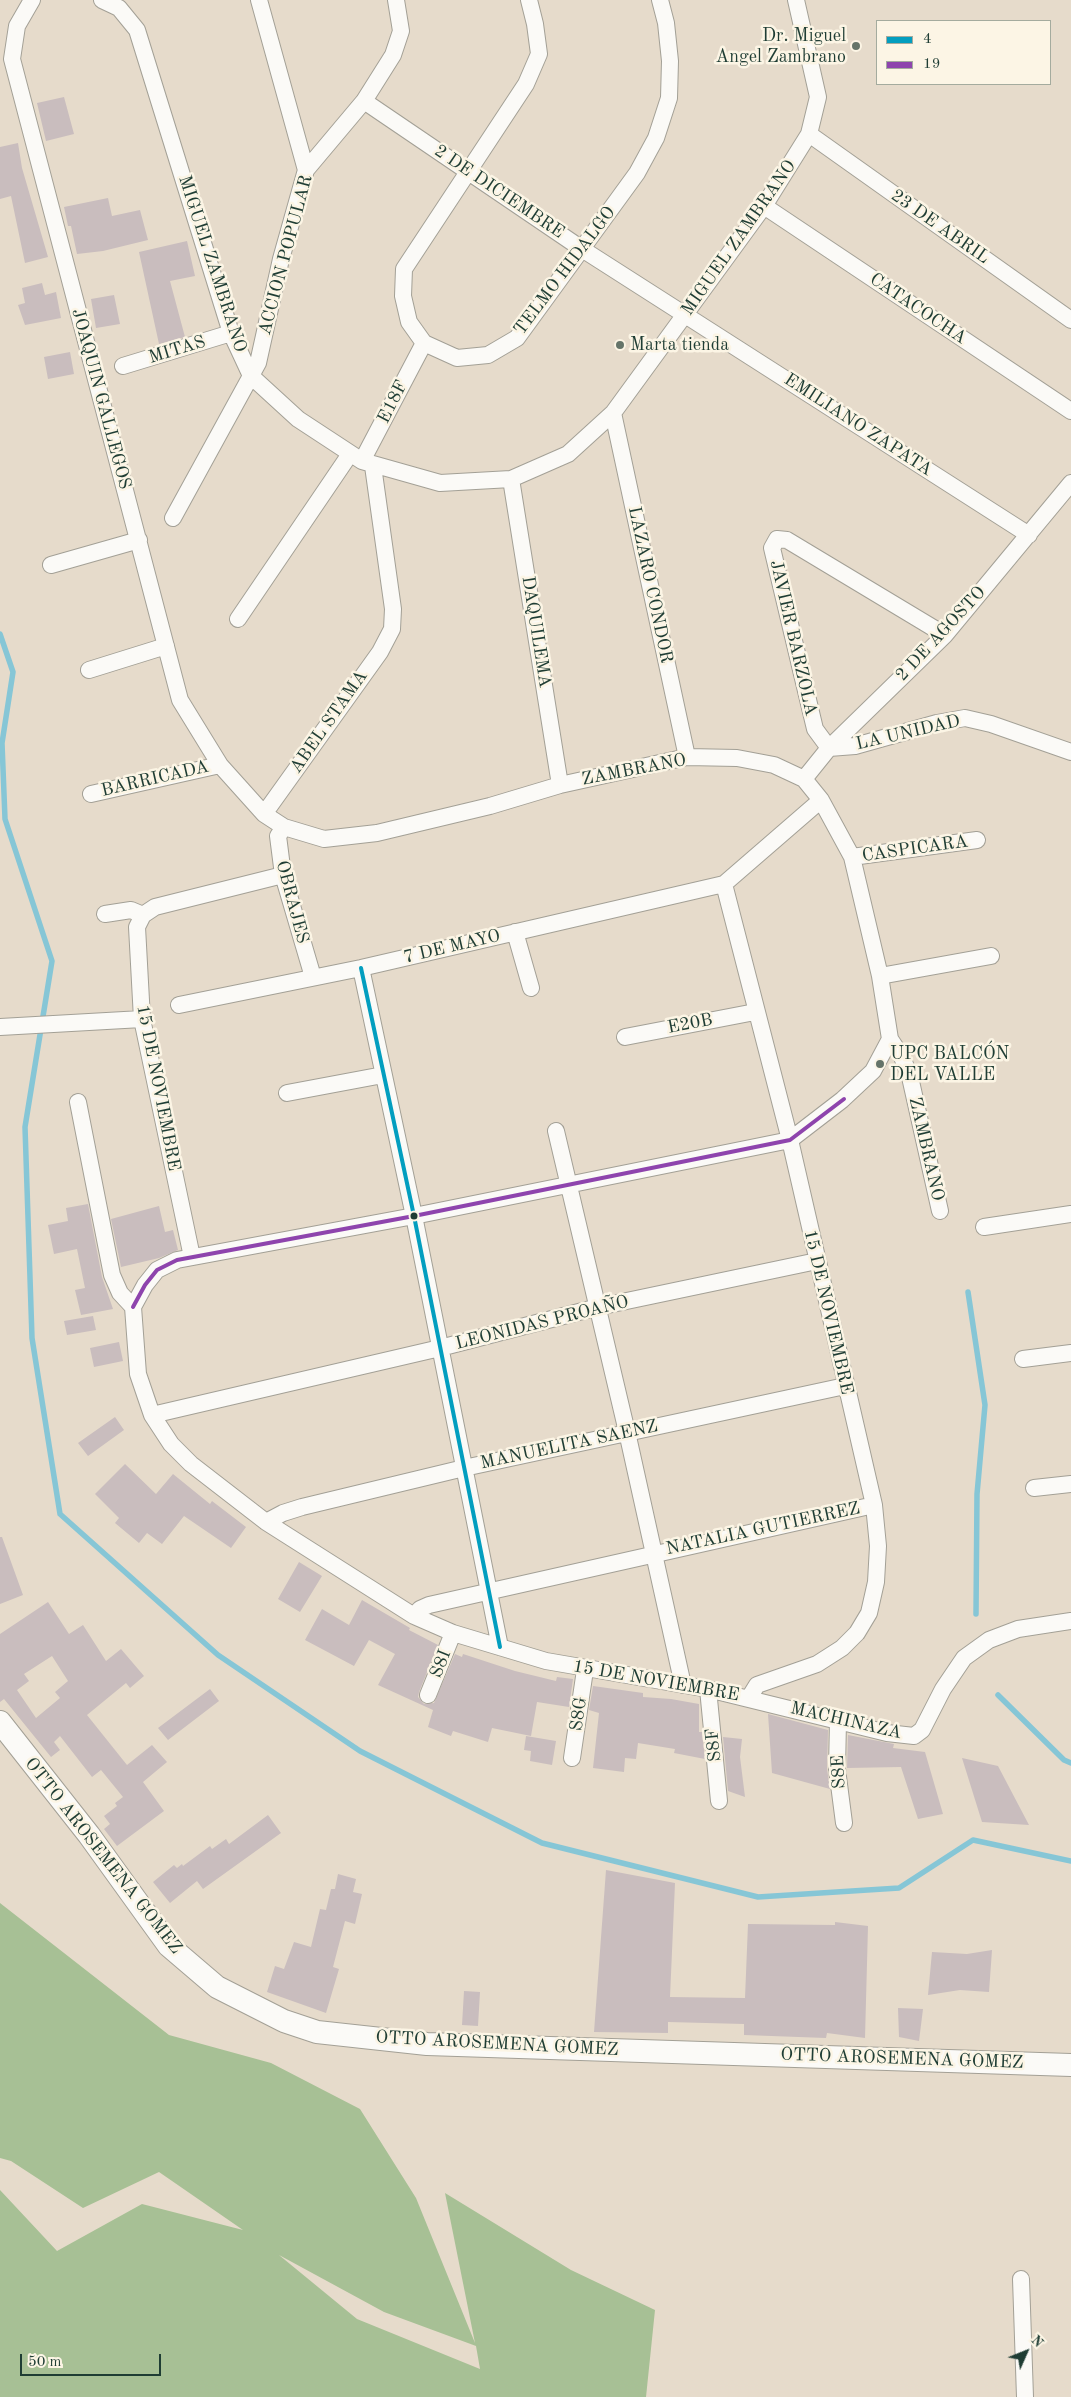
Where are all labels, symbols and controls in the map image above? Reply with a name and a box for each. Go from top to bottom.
legend [876,20,1051,85]
place label: Dr. Miguel Angel Zambrano [716,25,846,68]
text: 4 [923,32,932,47]
marker: Dr. Miguel Angel Zambrano [850,40,862,52]
text: 19 [923,57,940,72]
street label: 2 DE DICIEMBRE [430,140,568,244]
street label: MIGUEL ZAMBRANO [677,156,801,320]
street label: MIGUEL ZAMBRANO [173,173,251,355]
street label: ACCION POPULAR [254,173,318,337]
street label: 23 DE ABRIL [886,185,994,269]
street label: TELMO HIDALGO [510,202,620,340]
street label: CATACOCHA [865,269,971,349]
street label: JOAQUIN GALLEGOS [66,306,136,492]
street label: MITAS [146,331,208,369]
place label: Marta tienda [630,334,729,356]
marker: Marta tienda [614,339,626,351]
street label: EMILIANO ZAPATA [780,369,936,481]
street label: E18F [373,377,413,427]
street label: LAZARO CONDOR [623,505,677,665]
street label: JAVIER BARZOLA [765,558,821,718]
street label: DAQUILEMA [517,575,555,689]
street label: 2 DE AGOSTO [891,582,991,686]
street label: ABEL STAMA [285,666,373,778]
street label: LA UNIDAD [854,710,962,756]
street label: ZAMBRANO [580,749,688,791]
street label: BARRICADA [99,756,211,802]
street label: CASPICARA [861,831,969,867]
street label: OBRAJES [271,858,313,946]
street label: 7 DE MAYO [402,925,502,969]
street label: 15 DE NOVIEMBRE [131,1003,185,1173]
street label: E20B [665,1009,715,1039]
place label: UPC BALCÓN DEL VALLE [890,1043,1009,1086]
marker: UPC BALCÓN DEL VALLE [874,1058,886,1070]
street label: ZAMBRANO [904,1095,948,1203]
unlabelled marker [409,1211,419,1221]
street label: 15 DE NOVIEMBRE [799,1227,857,1397]
street label: LEONIDAS PROAÑO [453,1291,631,1355]
street label: MANUELITA SAENZ [478,1416,660,1474]
street label: NATALIA GUTIERREZ [664,1498,862,1560]
street label: S8I [426,1647,456,1681]
street label: 15 DE NOVIEMBRE [571,1656,741,1706]
street label: S8G [566,1695,592,1733]
street label: MACHINAZA [788,1698,904,1744]
street label: S8F [701,1727,727,1763]
street label: OTTO AROSEMENA GOMEZ [20,1754,186,1958]
street label: S8E [827,1754,851,1790]
street label: OTTO AROSEMENA GOMEZ [375,2027,619,2061]
street label: OTTO AROSEMENA GOMEZ [780,2044,1024,2074]
north arrow [1001,2327,1051,2377]
text: N [1028,2333,1046,2350]
scale bar [22,2344,164,2376]
text: 50 m [28,2355,62,2370]

